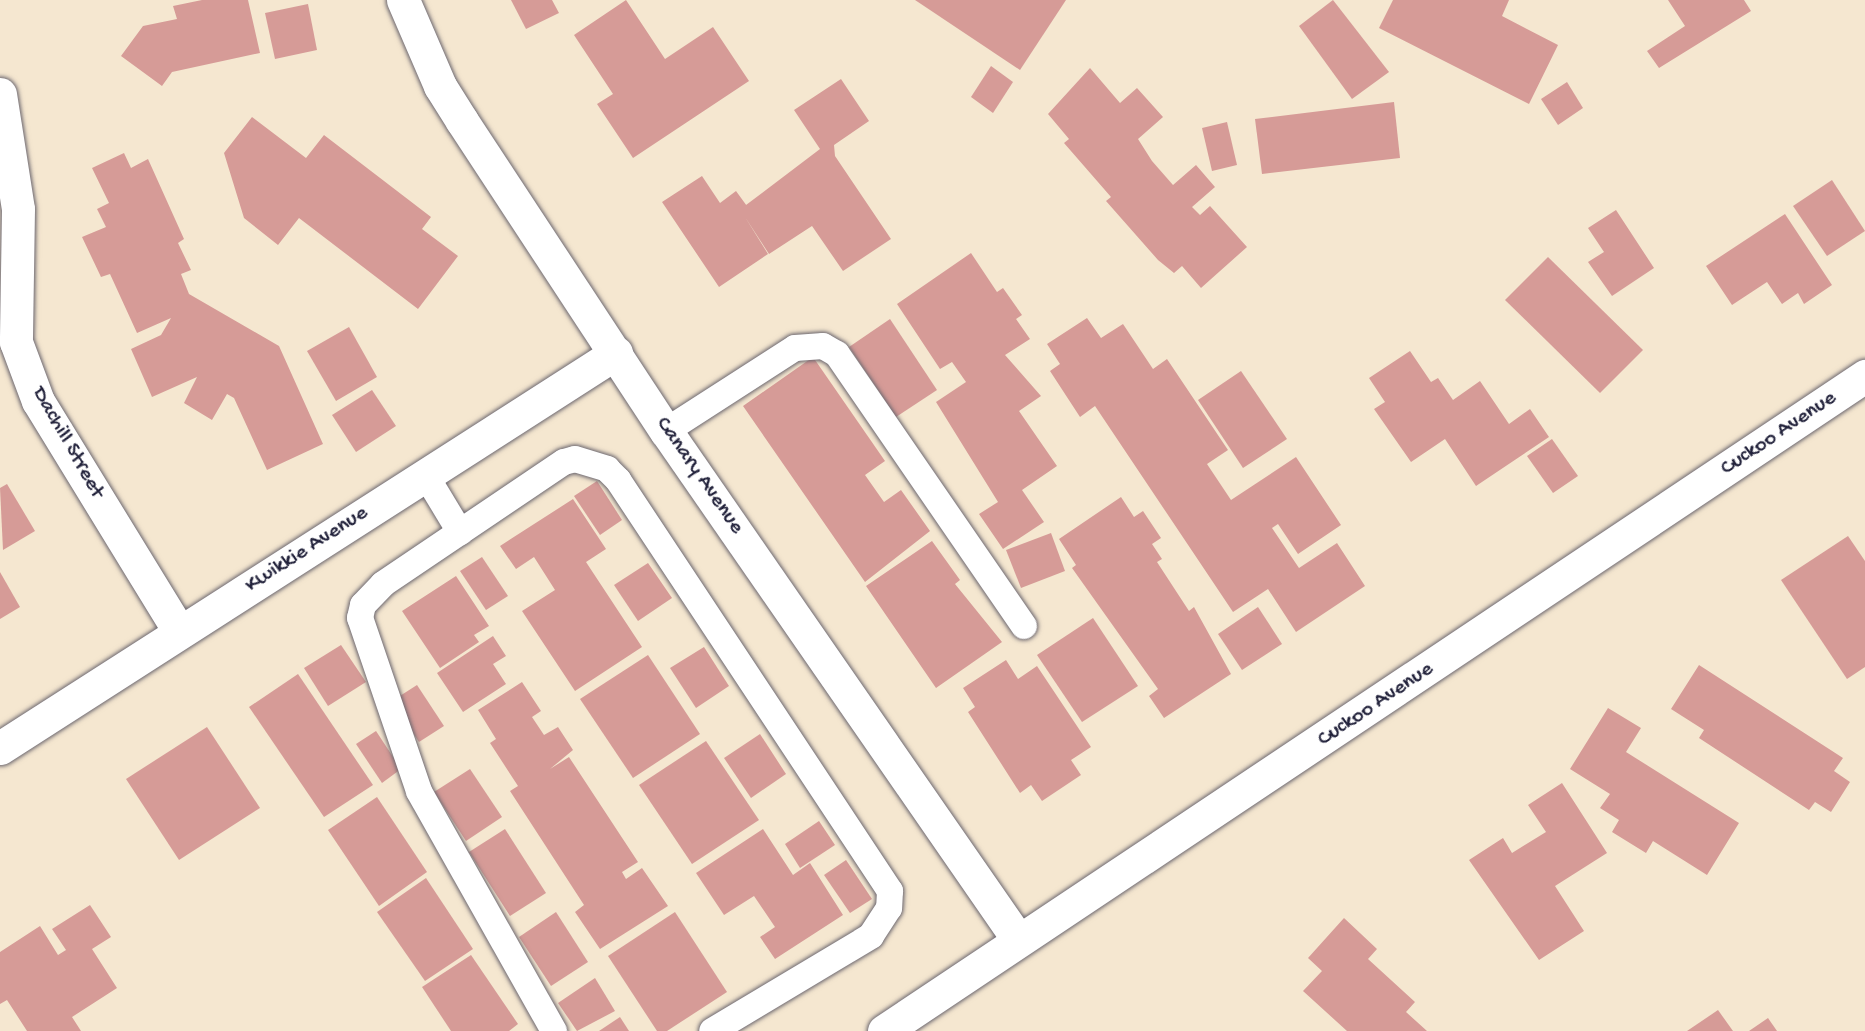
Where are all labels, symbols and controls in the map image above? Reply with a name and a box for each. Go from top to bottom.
street label: Dachill Street [25,383,109,503]
street label: Cuckoo Avenue [1716,386,1842,482]
street label: Canary Avenue [649,412,749,540]
street label: Kwikkie Avenue [241,501,373,599]
street label: Cuckoo Avenue [1313,657,1439,753]

